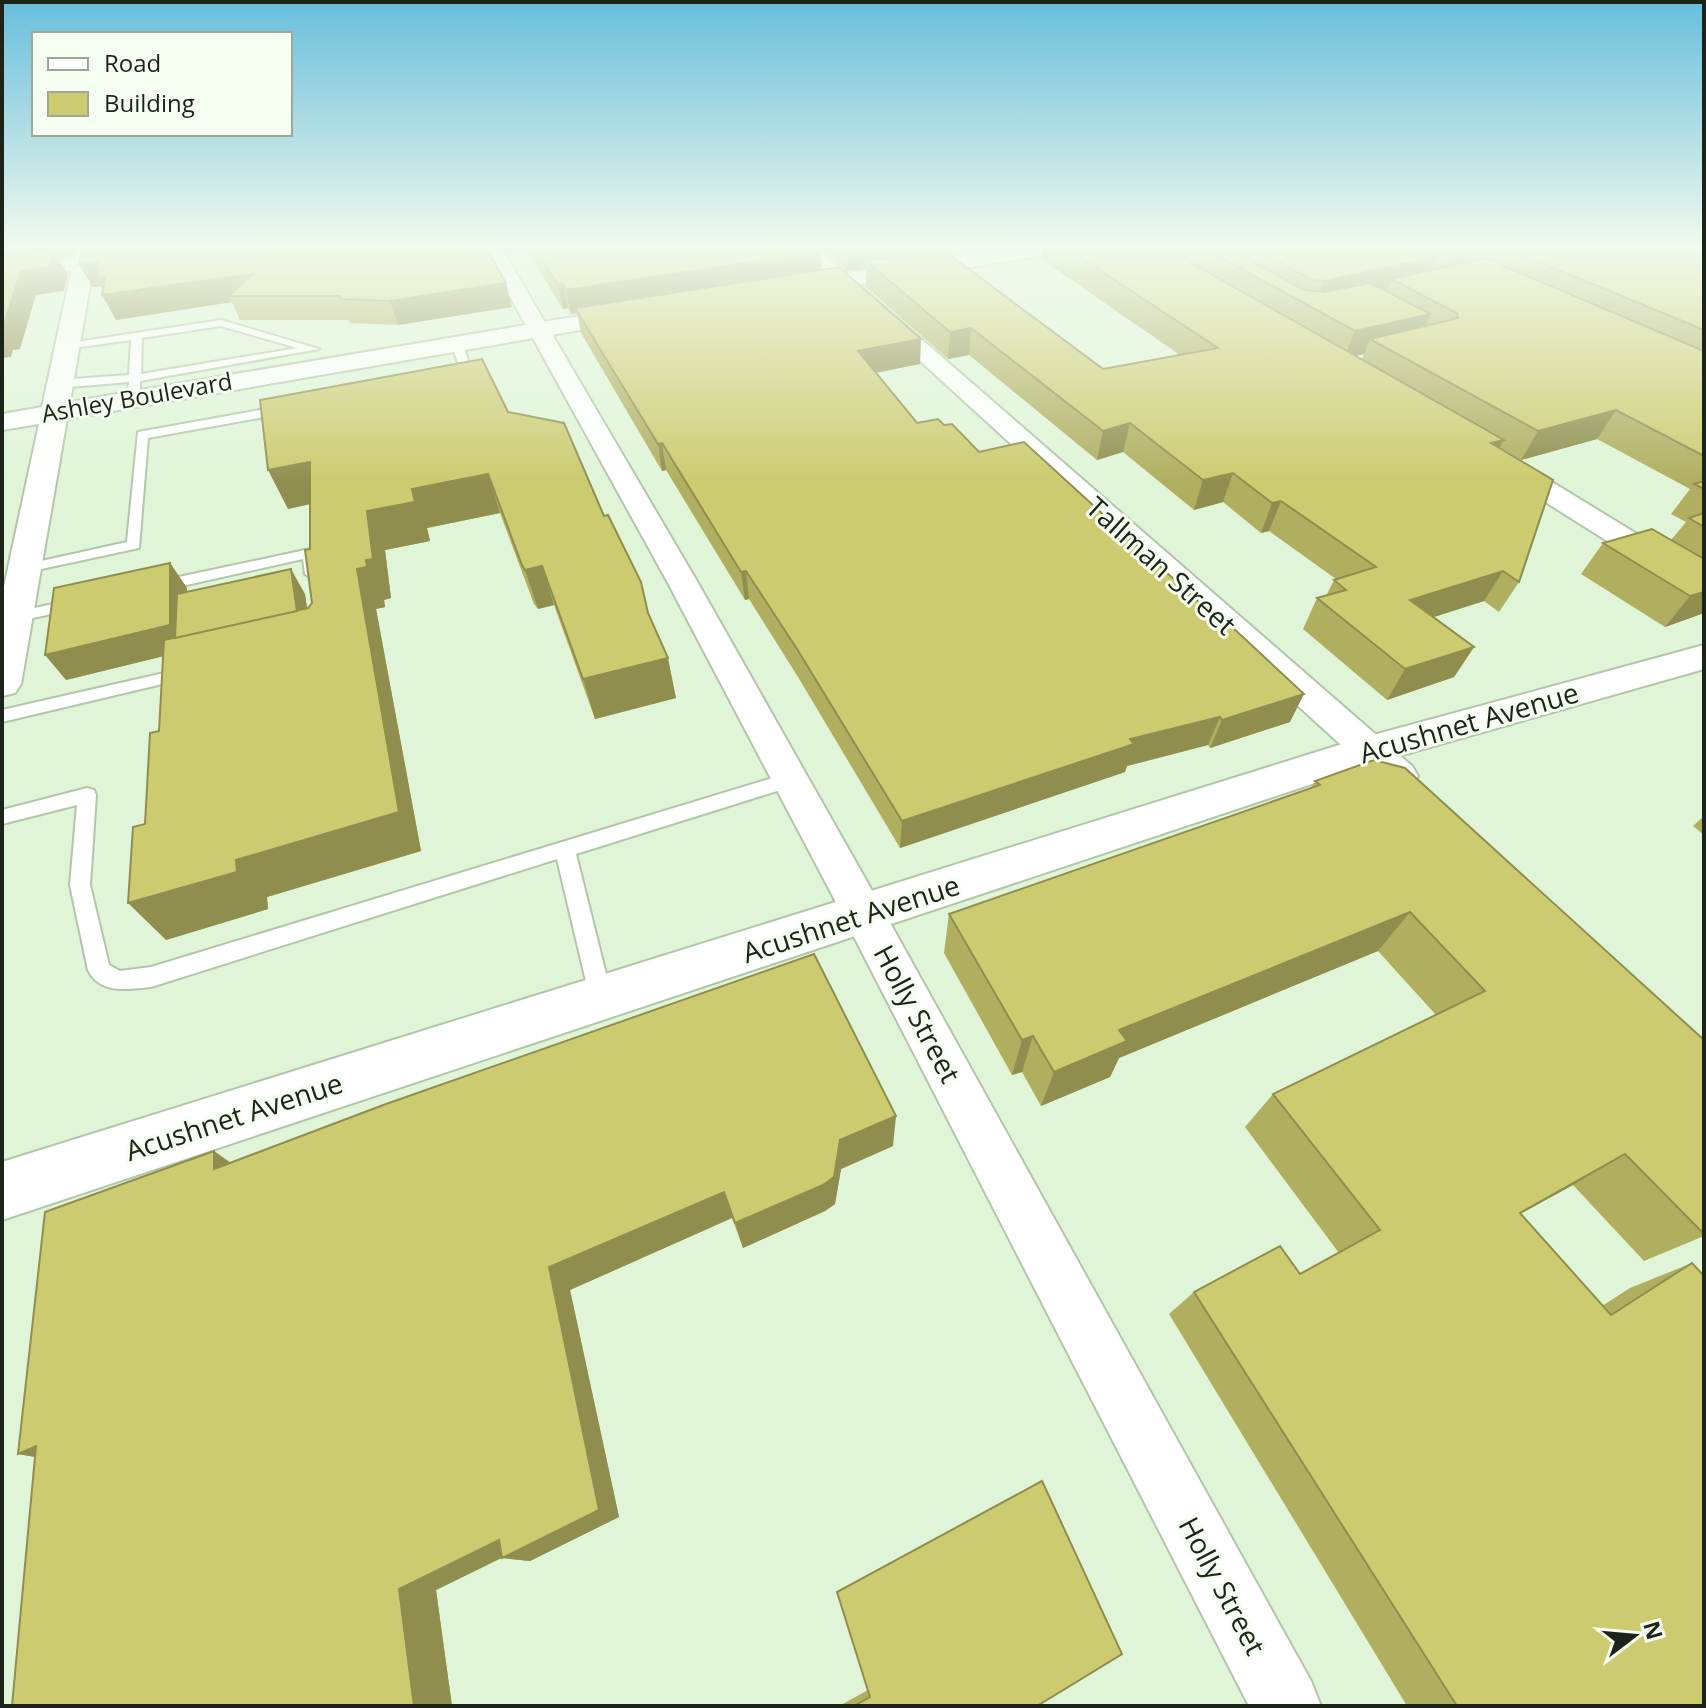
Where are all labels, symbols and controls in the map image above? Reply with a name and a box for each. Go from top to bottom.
legend [32,32,292,136]
text: Road [104,46,161,79]
text: Building [104,86,195,119]
street label: Ashley Boulevard [39,364,235,430]
street label: Tallman Street [1079,488,1245,643]
street label: Acushnet Avenue [1355,673,1583,772]
street label: Acushnet Avenue [737,865,964,971]
street label: Holly Street [866,938,970,1089]
street label: Acushnet Avenue [120,1063,347,1169]
street label: Holly Street [1171,1510,1275,1661]
north arrow [1594,1596,1674,1676]
text: N [1637,1617,1671,1643]

